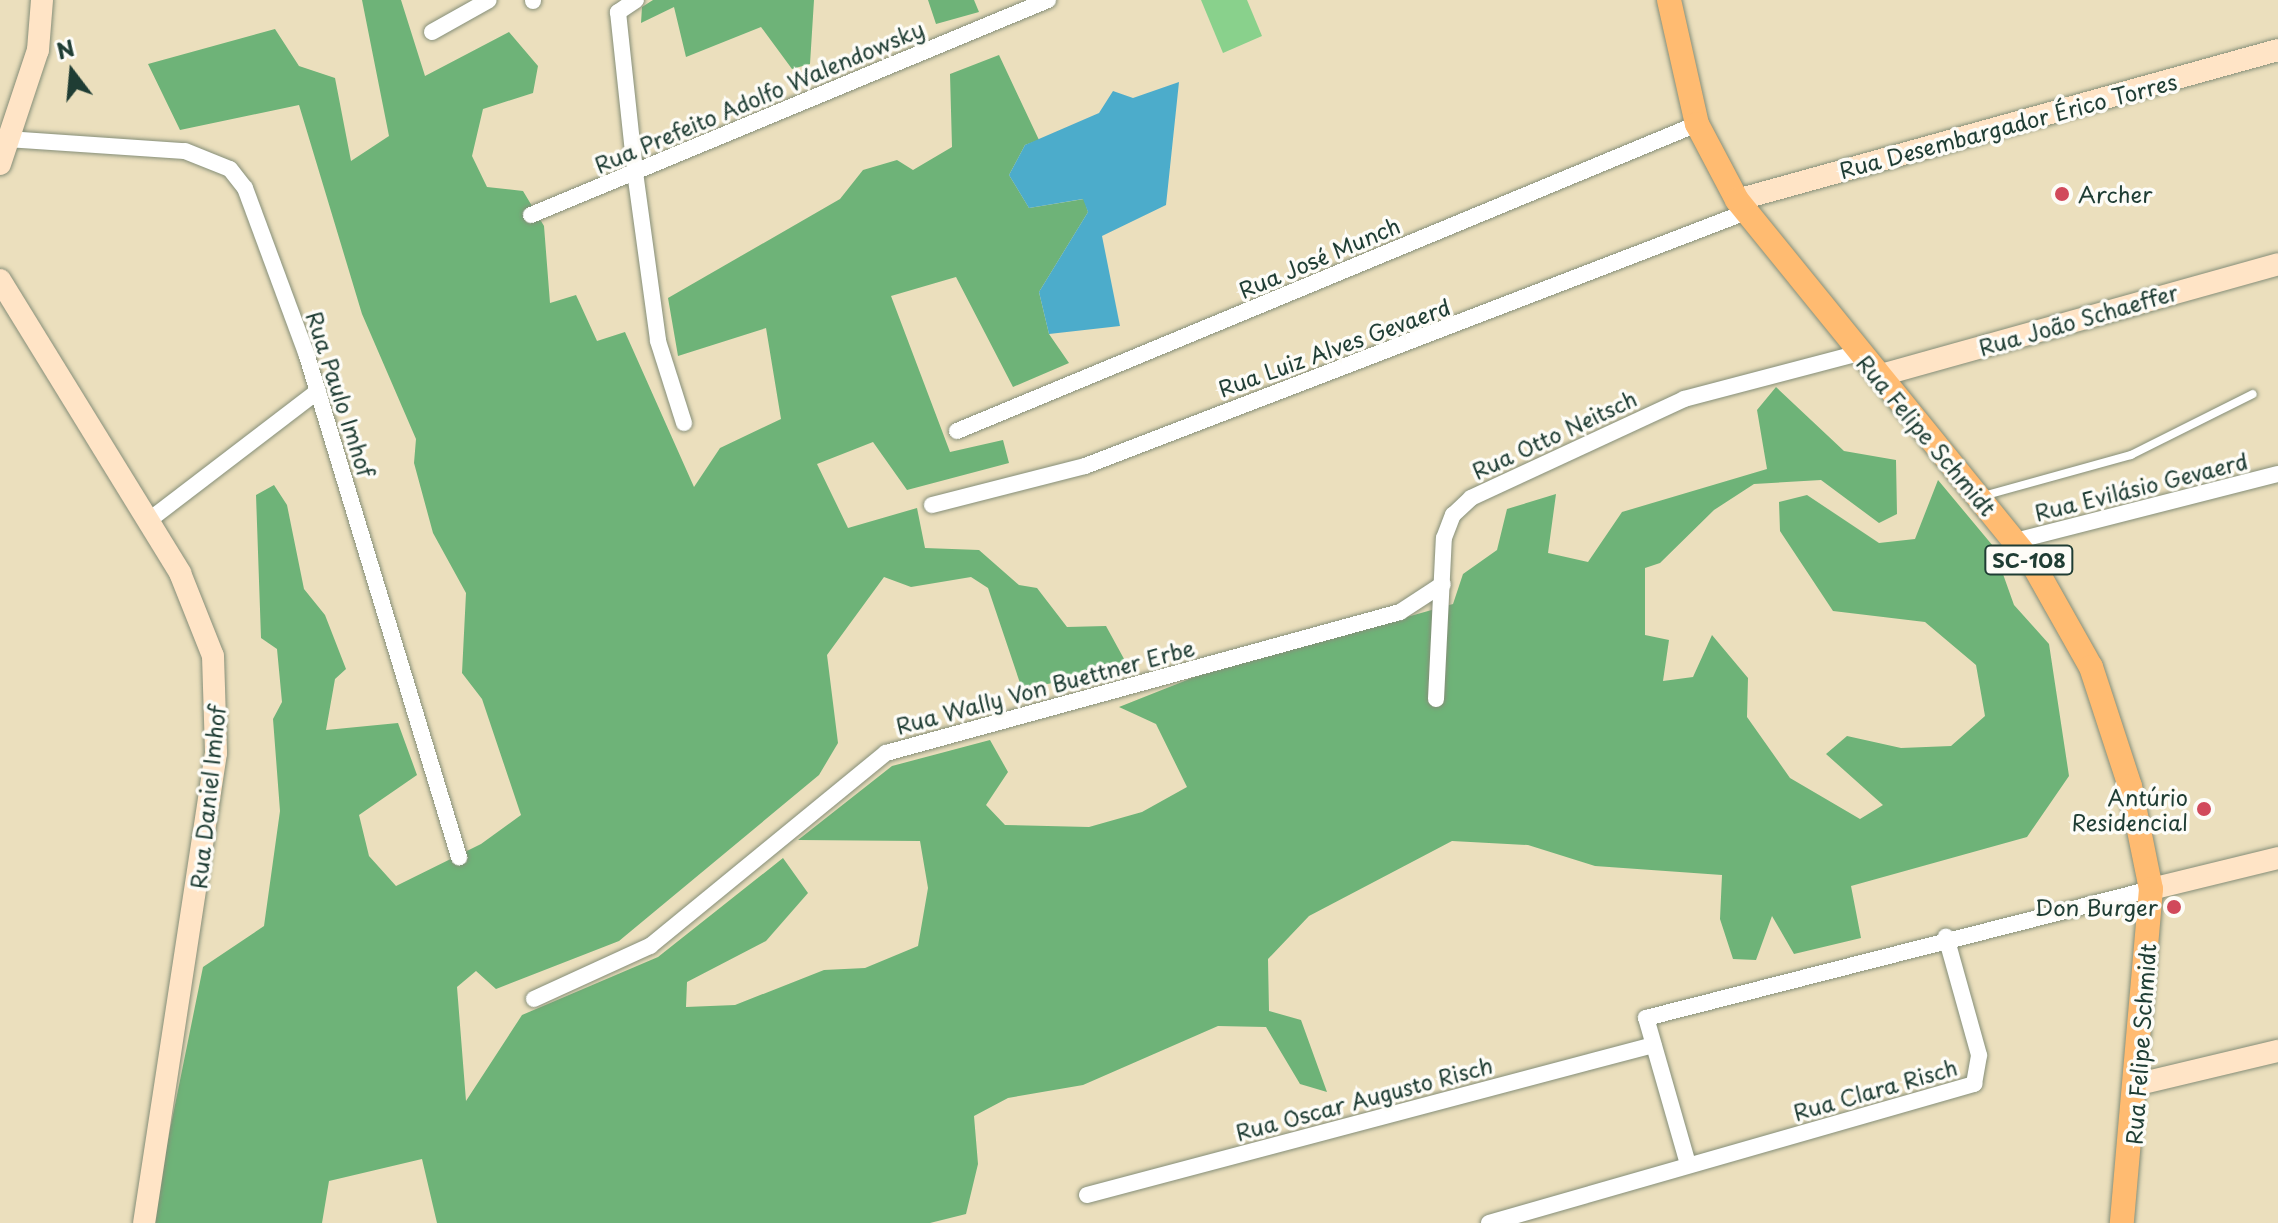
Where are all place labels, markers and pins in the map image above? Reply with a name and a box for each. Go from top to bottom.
place label: Archer [2078,181,2152,207]
marker: Archer [2053,185,2071,203]
place label: Antúrio Residencial [2071,783,2188,834]
marker: Antúrio Residencial [2195,800,2213,818]
place label: Don Burger [2036,894,2158,920]
marker: Don Burger [2165,898,2183,916]

